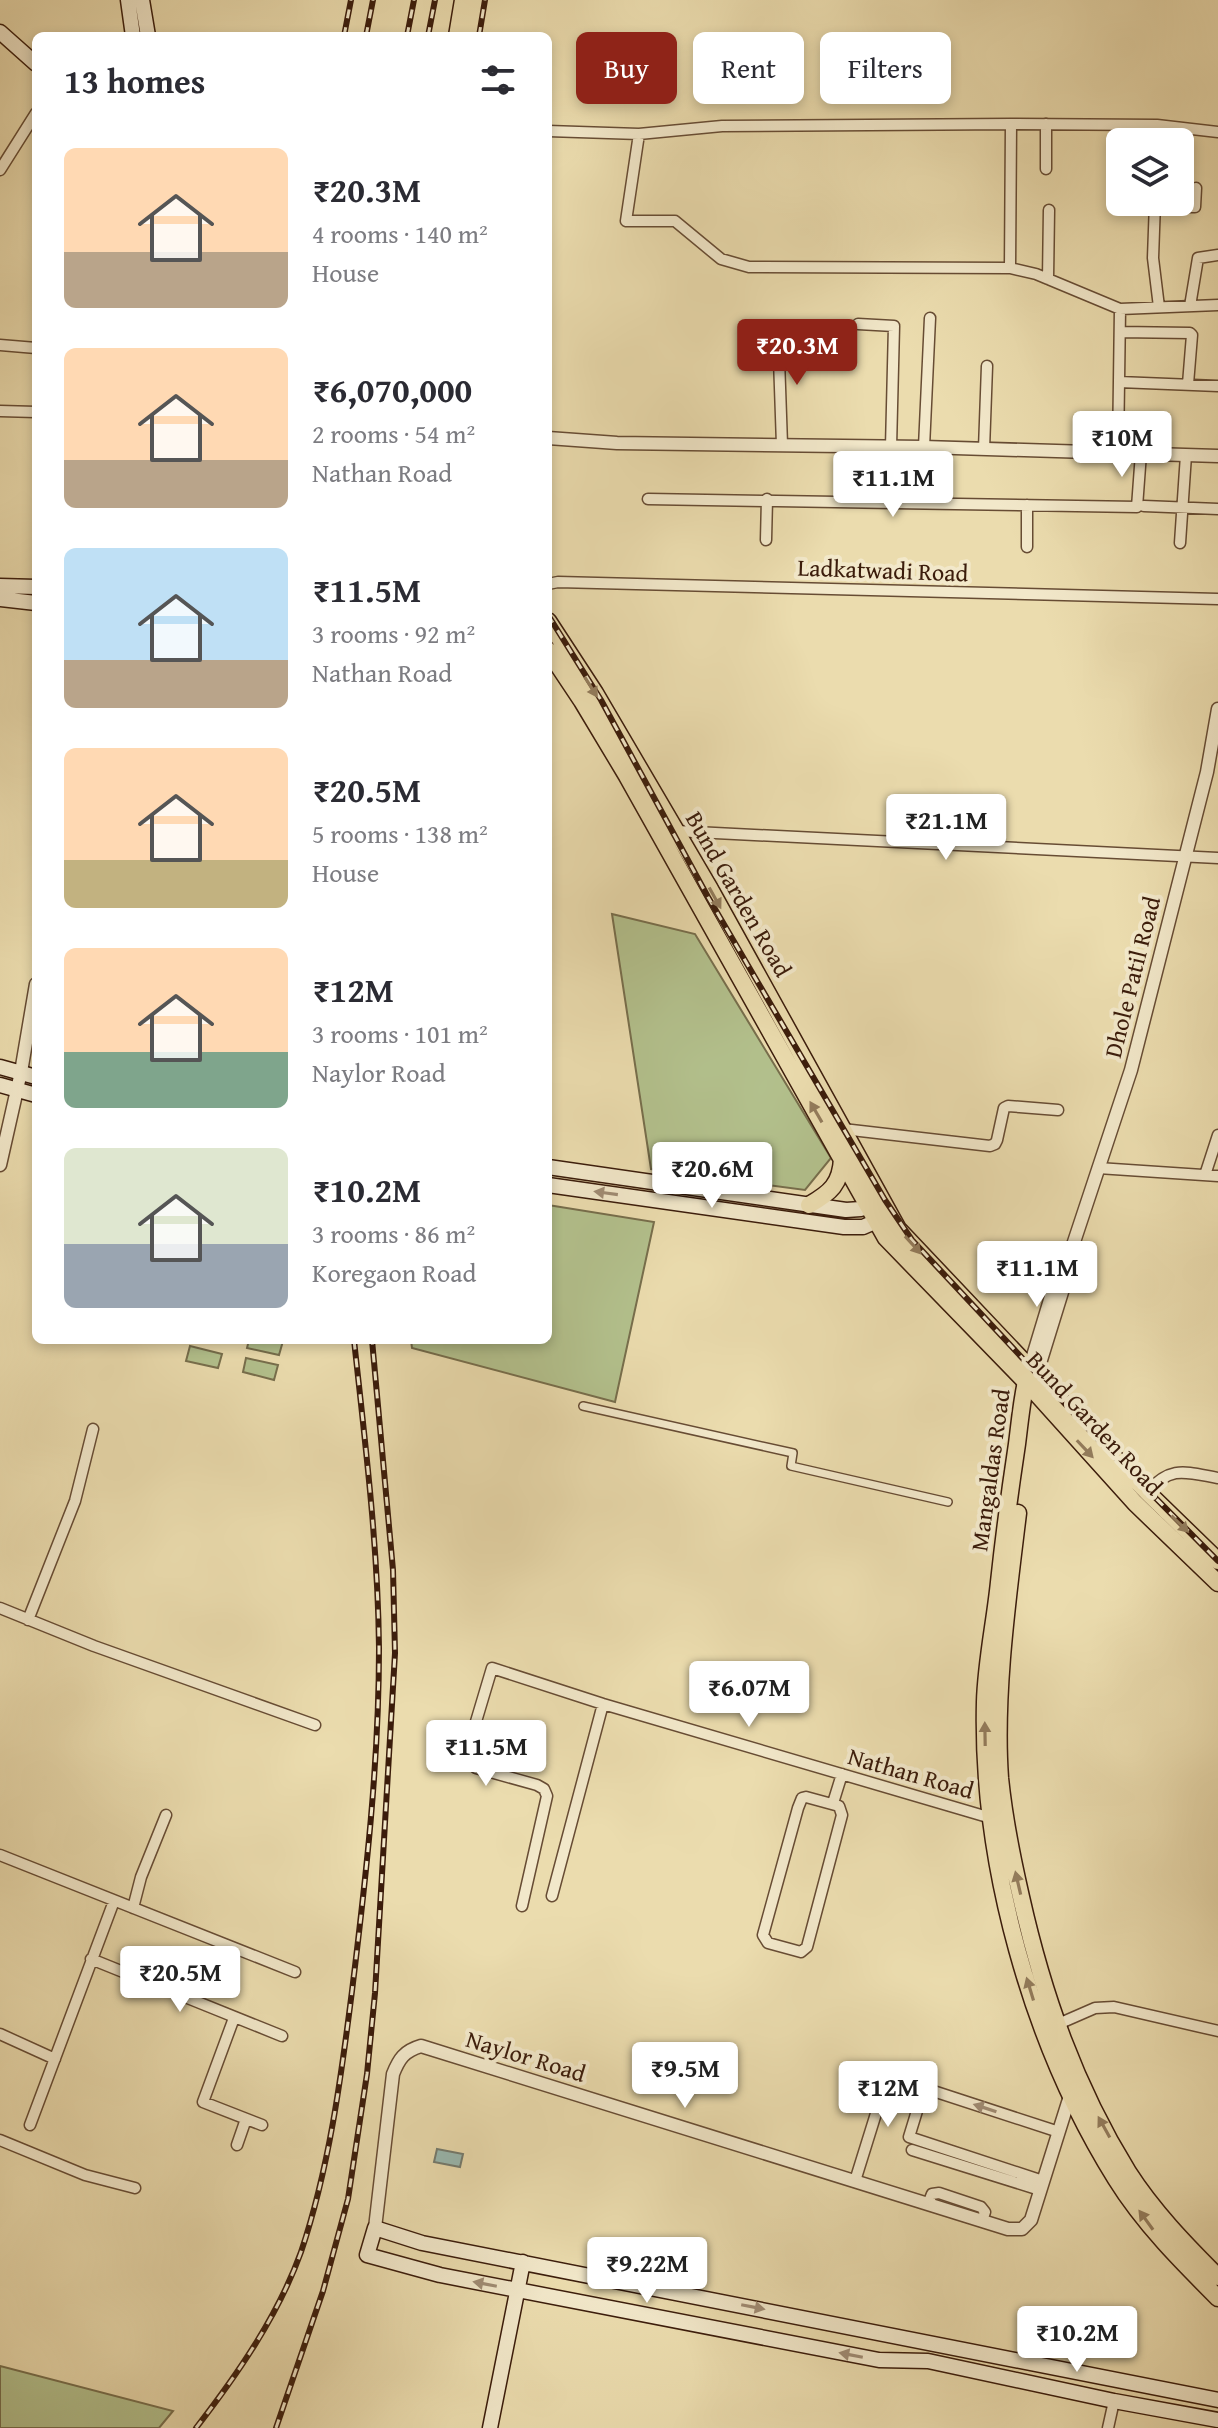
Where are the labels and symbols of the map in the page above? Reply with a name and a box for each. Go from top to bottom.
pin: ₹20.3M [732,319,862,387]
pin: ₹10M [1075,411,1169,479]
pin: ₹11.1M [828,451,958,519]
street label: Ladkatwadi Road [797,550,969,590]
one-way arrow [583,676,598,697]
pin: ₹21.1M [881,794,1011,862]
street label: Bund Garden Road [677,805,801,984]
one-way arrow [708,887,721,910]
street label: Dhole Patil Road [1095,892,1169,1061]
one-way arrow [809,1101,823,1123]
pin: ₹20.6M [647,1142,777,1210]
one-way arrow [593,1186,618,1199]
one-way arrow [903,1236,921,1255]
pin: ₹11.1M [972,1241,1102,1309]
street label: Bund Garden Road [1019,1343,1171,1503]
street label: Mangaldas Road [961,1386,1019,1553]
one-way arrow [1076,1439,1094,1458]
one-way arrow [1170,1515,1189,1533]
pin: ₹6.07M [684,1661,814,1729]
pin: ₹11.5M [421,1720,551,1788]
one-way arrow [979,1721,991,1746]
street label: Nathan Road [844,1738,978,1808]
one-way arrow [1011,1870,1024,1895]
pin: ₹20.5M [115,1946,245,2014]
one-way arrow [1023,1977,1036,2001]
street label: Naylor Road [462,2021,590,2091]
pin: ₹9.5M [629,2042,741,2110]
pin: ₹12M [841,2061,935,2129]
one-way arrow [972,2101,996,2113]
one-way arrow [1097,2116,1111,2138]
one-way arrow [1139,2210,1154,2231]
pin: ₹9.22M [582,2237,712,2305]
one-way arrow [473,2278,498,2290]
one-way arrow [741,2301,766,2313]
pin: ₹10.2M [1012,2306,1142,2374]
one-way arrow [838,2348,863,2361]

